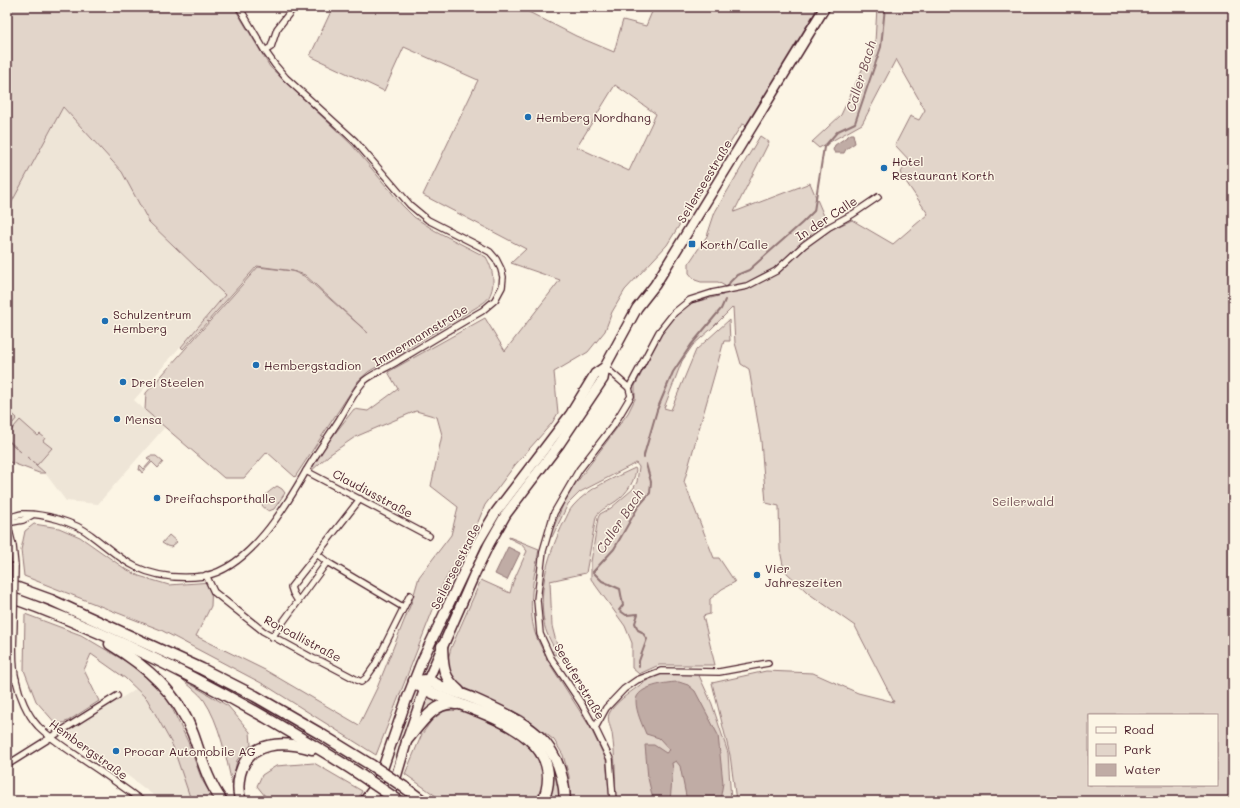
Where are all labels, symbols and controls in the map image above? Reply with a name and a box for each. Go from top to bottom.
water label: Caller Bach [841,38,879,114]
place label: Hemberg Nordhang [536,109,651,125]
marker: Hemberg Nordhang [523,112,533,122]
street label: Seilerseestraße [673,136,735,226]
place label: Hotel Restaurant Korth [892,153,994,183]
marker: Hotel Restaurant Korth [879,163,889,173]
street label: In der Calle [792,192,860,244]
place label: Korth/Calle [700,236,768,252]
marker: Korth/Calle [687,239,697,249]
street label: Immermannstraße [370,300,470,370]
place label: Schulzentrum Hemberg [113,306,191,336]
marker: Schulzentrum Hemberg [100,316,110,326]
place label: Hembergstadion [264,357,361,373]
marker: Hembergstadion [251,360,261,370]
place label: Drei Steelen [131,374,204,390]
marker: Drei Steelen [118,377,128,387]
place label: Mensa [125,411,162,427]
marker: Mensa [112,414,122,424]
street label: Claudiusstraße [330,465,416,521]
water label: Caller Bach [591,486,647,556]
place label: Dreifachsporthalle [165,490,276,506]
marker: Dreifachsporthalle [152,493,162,503]
park label: Seilerwald [992,493,1054,509]
street label: Seilerseestraße [426,520,484,612]
place label: Vier Jahreszeiten [765,560,842,590]
marker: Vier Jahreszeiten [752,570,762,580]
street label: Roncallistraße [262,611,344,665]
street label: Seeuferstraße [551,640,609,722]
legend [1088,714,1218,786]
street label: Hembergstraße [47,715,131,783]
text: Road [1124,721,1154,737]
text: Park [1124,741,1151,757]
place label: Procar Automobile AG [124,743,256,759]
marker: Procar Automobile AG [111,746,121,756]
text: Water [1124,761,1161,777]

